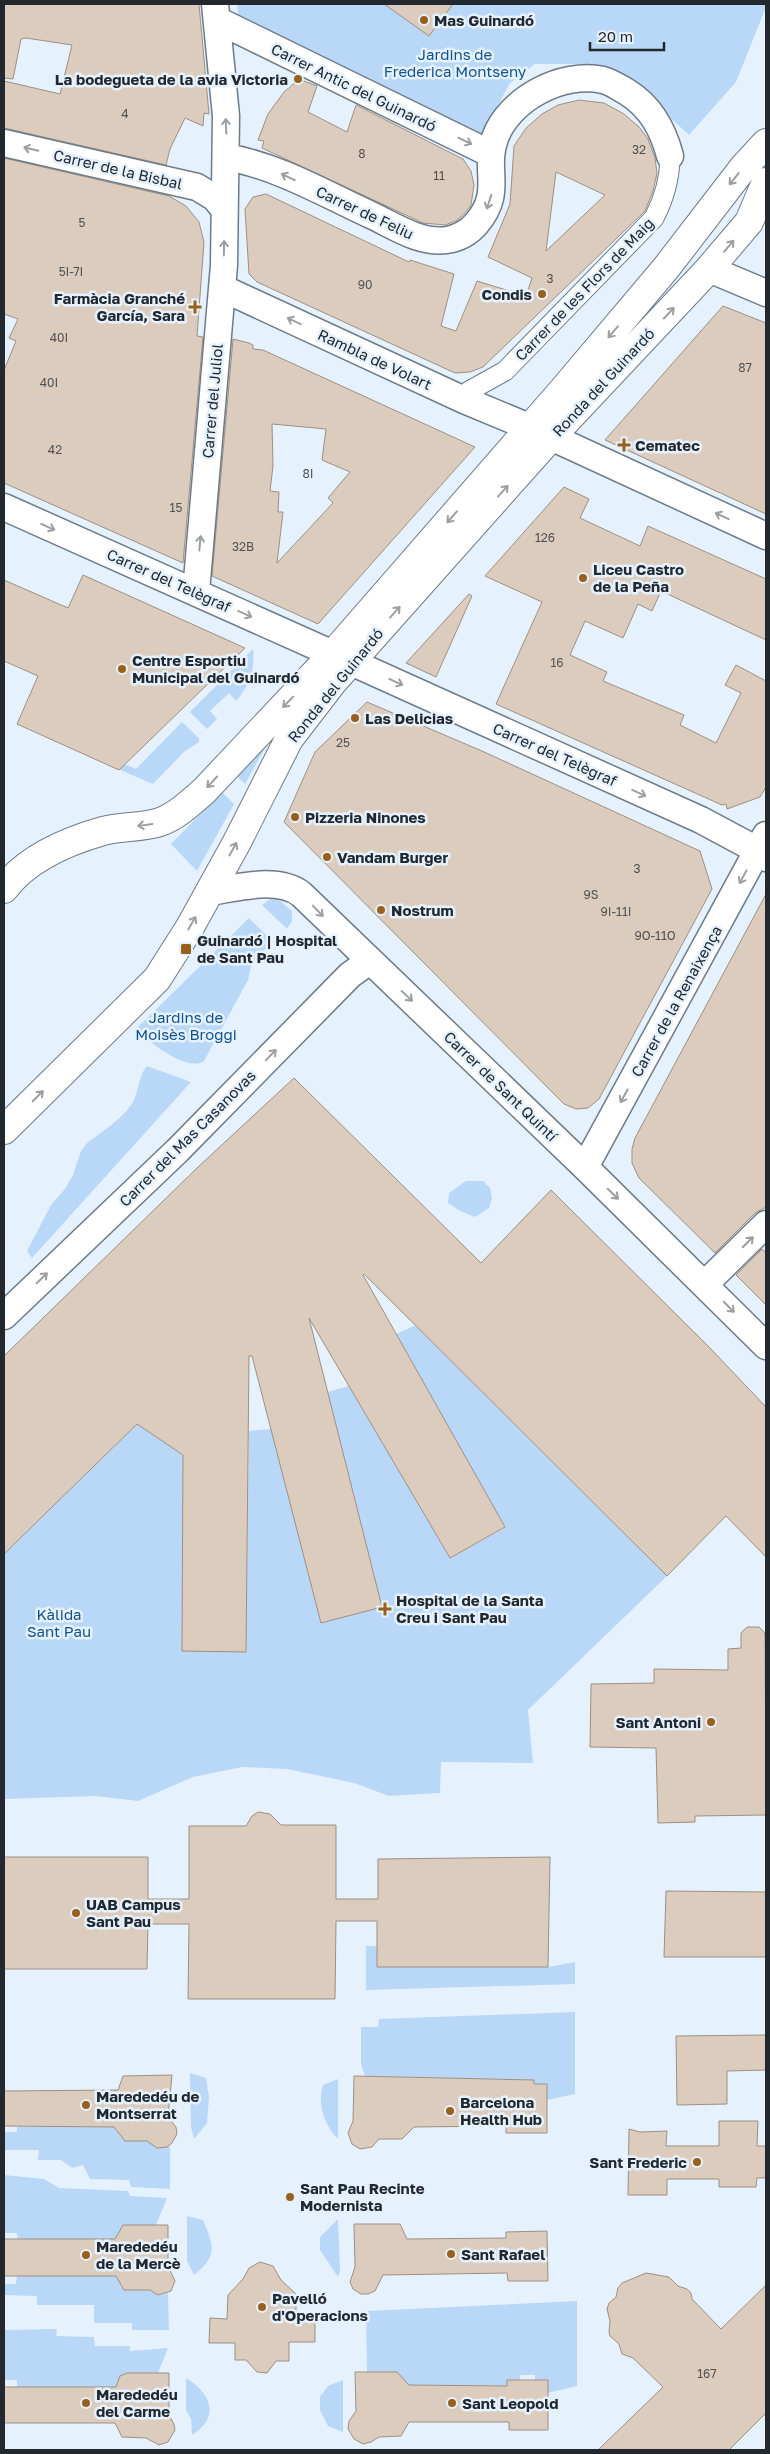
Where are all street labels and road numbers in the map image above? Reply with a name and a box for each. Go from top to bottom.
street label: Carrer Antic del Guinardó [269,39,439,135]
street label: Carrer de la Bisbal [52,145,184,193]
street label: Carrer de Feliu [313,182,417,242]
street label: Carrer de les Flors de Maig [511,214,657,364]
street label: Ronda del Guinardó [548,324,658,440]
street label: Rambla de Volart [315,325,435,393]
street label: Carrer del Juliol [198,343,226,459]
street label: Carrer del Telègraf [104,545,234,616]
street label: Ronda del Guinardó [283,624,387,746]
street label: Carrer del Telègraf [490,719,620,790]
street label: Carrer de la Renaixença [627,922,725,1080]
street label: Carrer de Sant Quintí [441,1027,562,1145]
street label: Carrer del Mas Casanovas [115,1066,259,1210]

